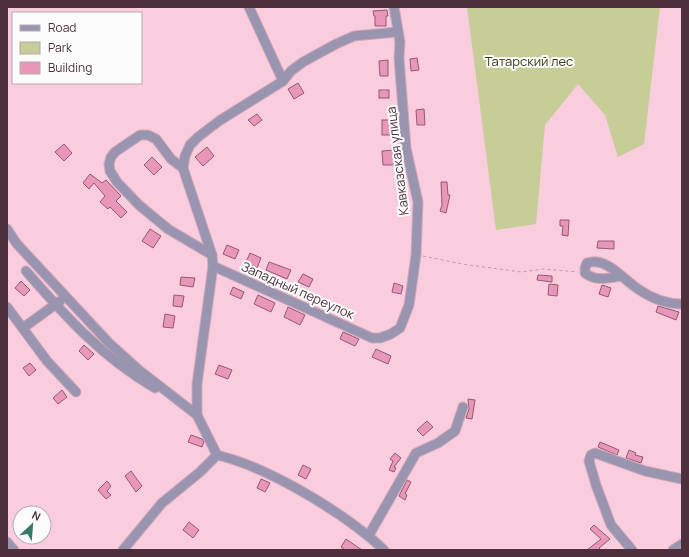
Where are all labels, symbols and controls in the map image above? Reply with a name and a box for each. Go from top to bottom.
legend [12,12,142,84]
text: Road [48,19,76,36]
text: Park [48,39,73,56]
park label: Татарский лес [485,52,573,70]
text: Building [48,59,92,76]
street label: Кавказская улица [381,106,413,216]
street label: Западный переулок [239,257,358,323]
north arrow [12,505,52,545]
text: N [30,507,44,524]

